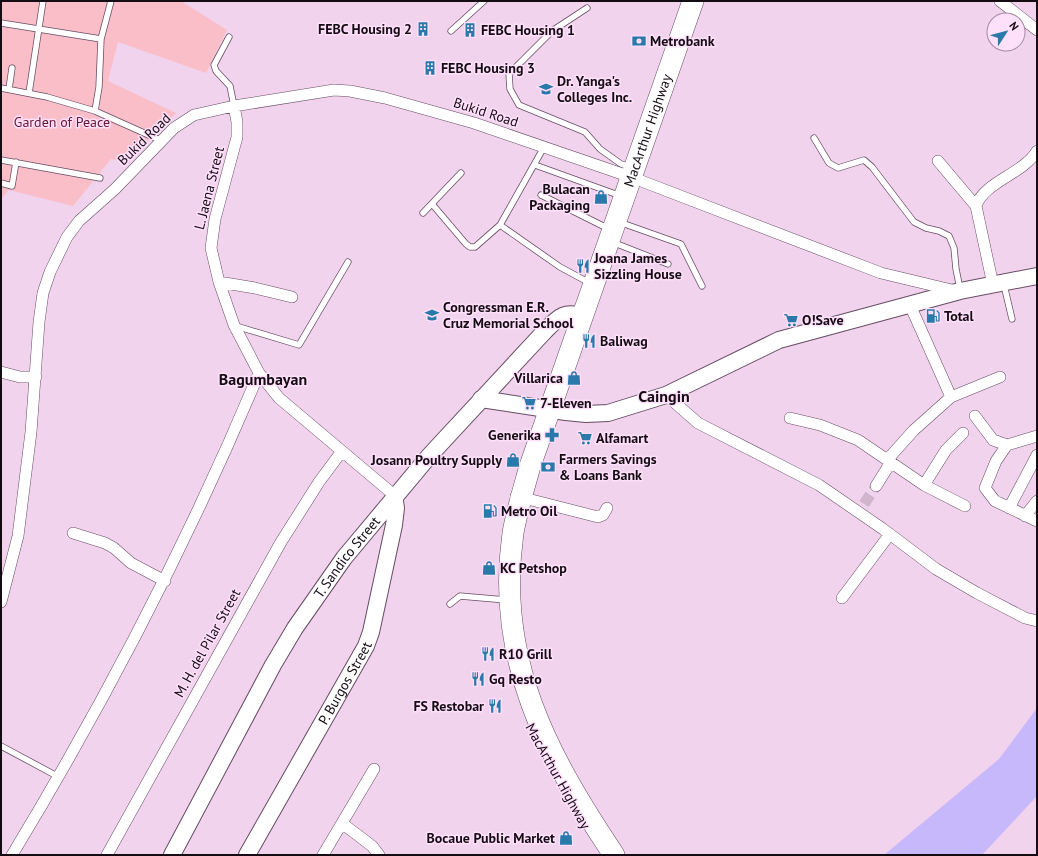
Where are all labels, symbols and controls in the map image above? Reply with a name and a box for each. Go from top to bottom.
north arrow [986,12,1026,52]
text: N [1006,19,1022,33]
place label: FEBC Housing 2 [318,20,412,38]
building icon: FEBC Housing 2 [415,21,431,37]
place label: FEBC Housing 1 [481,21,575,39]
building icon: FEBC Housing 1 [462,22,478,38]
place label: Metrobank [650,32,715,50]
bank icon: Metrobank [631,33,647,49]
place label: FEBC Housing 3 [441,59,535,77]
building icon: FEBC Housing 3 [422,60,438,76]
street label: MacArthur Highway [620,71,676,189]
place label: Dr. Yanga's Colleges Inc. [557,72,632,106]
school or university icon: Dr. Yanga's Colleges Inc. [538,81,554,97]
street label: Bukid Road [451,93,521,131]
street label: Bukid Road [114,109,174,169]
park label: Garden of Peace [14,113,110,131]
street label: L. Jaena Street [190,144,228,231]
place label: Bulacan Packaging [529,180,590,214]
shop icon: Bulacan Packaging [593,189,609,205]
place label: Joana James Sizzling House [593,249,682,283]
restaurant icon: Joana James Sizzling House [575,258,591,274]
place label: Congressman E.R. Cruz Memorial School [443,298,574,332]
school or university icon: Congressman E.R. Cruz Memorial School [424,307,440,323]
place label: Total [944,307,975,325]
fuel station icon: Total [925,308,941,324]
place label: O!Save [802,311,844,329]
supermarket icon: O!Save [783,312,799,328]
place label: Baliwag [600,332,648,350]
restaurant icon: Baliwag [581,333,597,349]
district label: Bagumbayan [219,369,307,389]
place label: Villarica [513,369,563,387]
shop icon: Villarica [566,370,582,386]
district label: Caingin [638,386,690,406]
place label: 7-Eleven [540,394,592,412]
supermarket icon: 7-Eleven [521,395,537,411]
place label: Generika [488,426,541,444]
pharmacy icon: Generika [544,427,560,443]
place label: Alfamart [596,429,649,447]
supermarket icon: Alfamart [577,430,593,446]
place label: Farmers Savings & Loans Bank [559,450,657,484]
place label: Josann Poultry Supply [370,451,502,469]
shop icon: Josann Poultry Supply [505,452,521,468]
bank icon: Farmers Savings & Loans Bank [540,459,556,475]
place label: Metro Oil [501,502,558,520]
fuel station icon: Metro Oil [482,503,498,519]
street label: T. Sandico Street [310,512,384,602]
place label: KC Petshop [500,559,567,577]
shop icon: KC Petshop [481,560,497,576]
street label: M. H. del Pilar Street [170,585,244,700]
street label: P. Burgos Street [314,639,376,728]
place label: R10 Grill [499,645,553,663]
restaurant icon: R10 Grill [480,646,496,662]
place label: Gq Resto [489,670,542,688]
restaurant icon: Gq Resto [470,671,486,687]
place label: FS Restobar [413,697,484,715]
restaurant icon: FS Restobar [487,698,503,714]
street label: MacArthur Highway [521,720,595,832]
place label: Bocaue Public Market [426,829,555,847]
shop icon: Bocaue Public Market [558,830,574,846]

